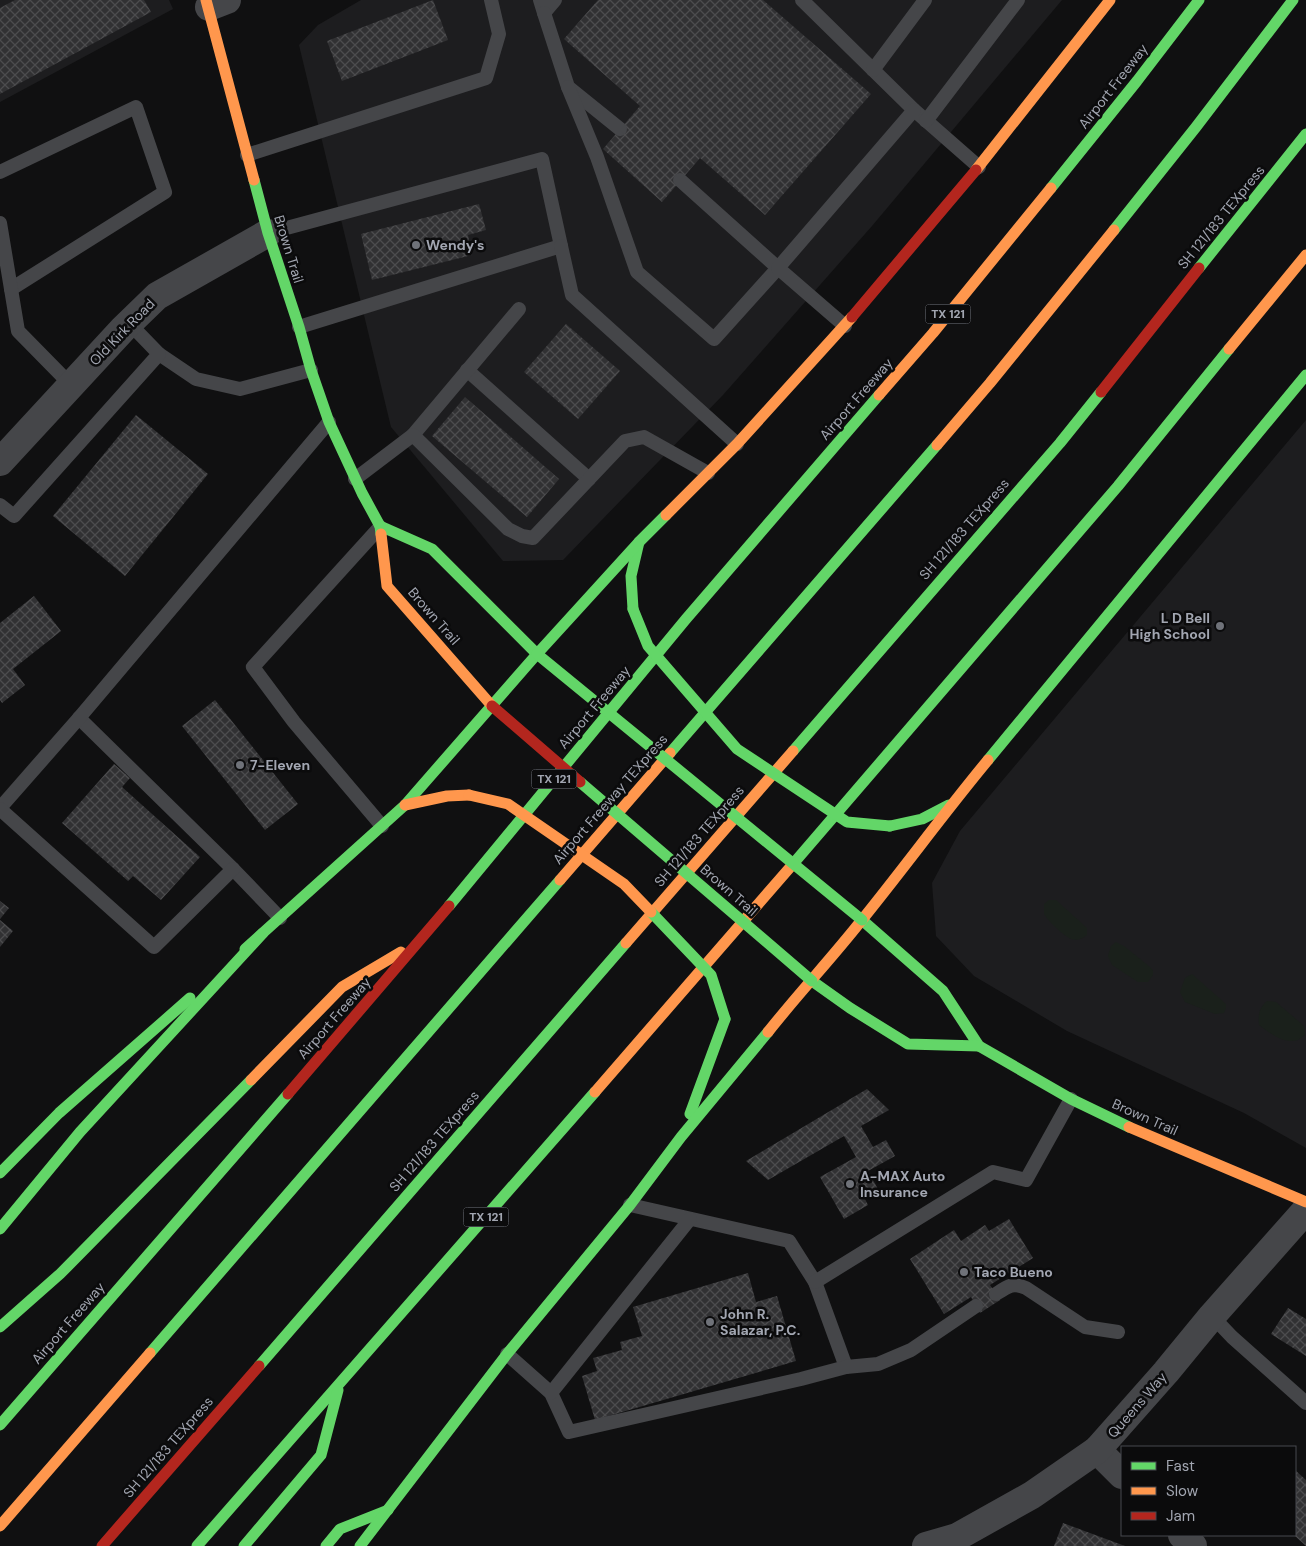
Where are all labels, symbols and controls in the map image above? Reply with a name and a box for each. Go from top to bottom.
street label: Airport Freeway [1074,40,1152,132]
street label: SH 121/183 TEXpress [1174,161,1268,273]
street label: Brown Trail [270,213,308,285]
place label: Wendy's [426,236,484,254]
marker: Wendy's [410,239,422,251]
street label: Old Kirk Road [85,295,159,369]
road number: TX 121 [926,304,970,324]
street label: Airport Freeway [815,354,897,444]
street label: SH 121/183 TEXpress [915,475,1013,583]
street label: Brown Trail [404,584,464,648]
place label: L D Bell High School [1129,609,1210,643]
marker: L D Bell High School [1214,620,1226,632]
street label: Airport Freeway [554,662,634,752]
street label: Airport Freeway TEXpress [549,730,671,868]
place label: 7-Eleven [250,756,310,774]
marker: 7-Eleven [234,759,246,771]
road number: TX 121 [532,770,576,789]
street label: SH 121/183 TEXpress [650,782,748,890]
street label: Brown Trail [697,860,761,920]
street label: Airport Freeway [293,973,375,1063]
street label: SH 121/183 TEXpress [385,1087,483,1195]
street label: Brown Trail [1109,1095,1181,1139]
place label: A-MAX Auto Insurance [860,1167,945,1201]
marker: A-MAX Auto Insurance [844,1178,856,1190]
road number: TX 121 [464,1208,508,1226]
place label: Taco Bueno [974,1263,1053,1281]
marker: Taco Bueno [958,1266,970,1278]
street label: Airport Freeway [27,1278,109,1368]
place label: John R. Salazar, P.C. [720,1305,800,1339]
marker: John R. Salazar, P.C. [704,1316,716,1328]
street label: Queens Way [1103,1368,1171,1442]
street label: SH 121/183 TEXpress [119,1393,217,1501]
legend [1121,1446,1296,1536]
text: Fast [1166,1456,1195,1476]
text: Slow [1166,1481,1199,1501]
text: Jam [1166,1506,1195,1526]

